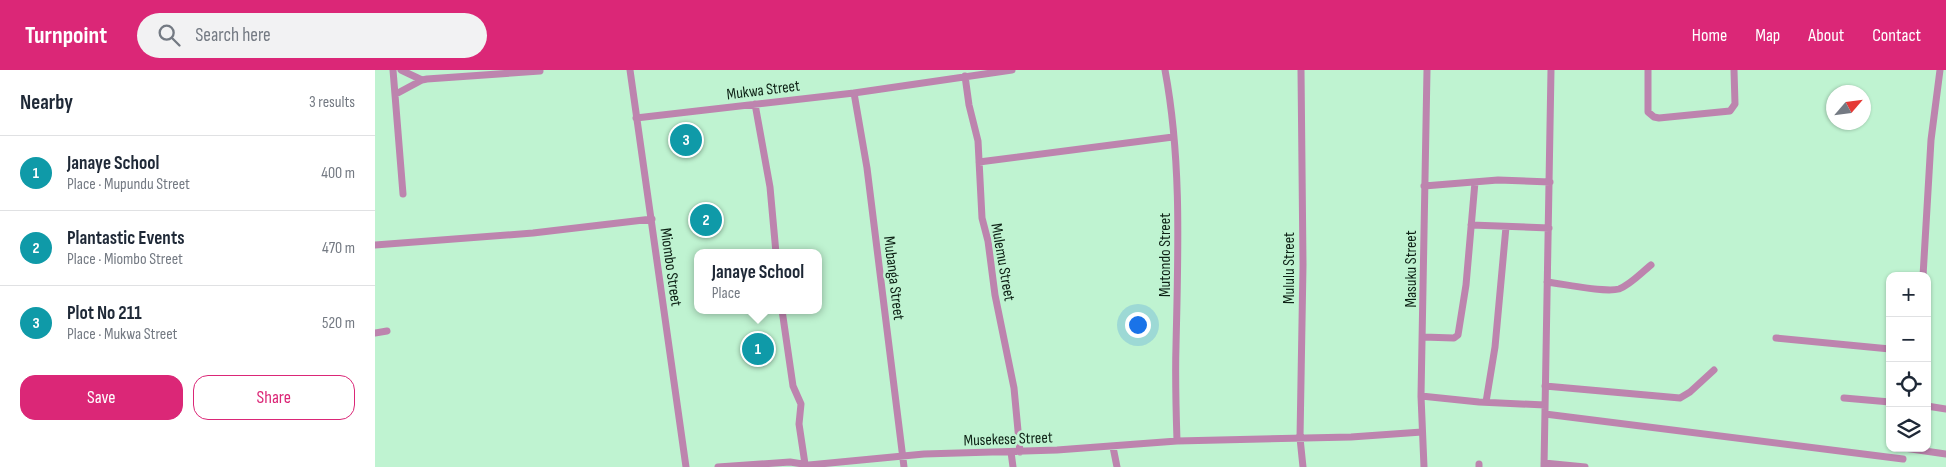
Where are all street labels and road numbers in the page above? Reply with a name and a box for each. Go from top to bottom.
street label: Mukwa Street [726,77,801,104]
street label: Mutondo Street [1156,213,1175,297]
street label: Mulemu Street [986,222,1019,303]
street label: Miombo Street [656,227,685,308]
street label: Masuku Street [1402,230,1421,308]
street label: Mululu Street [1280,232,1299,304]
street label: Mubanga Street [879,235,908,321]
street label: Musekese Street [963,428,1053,451]

